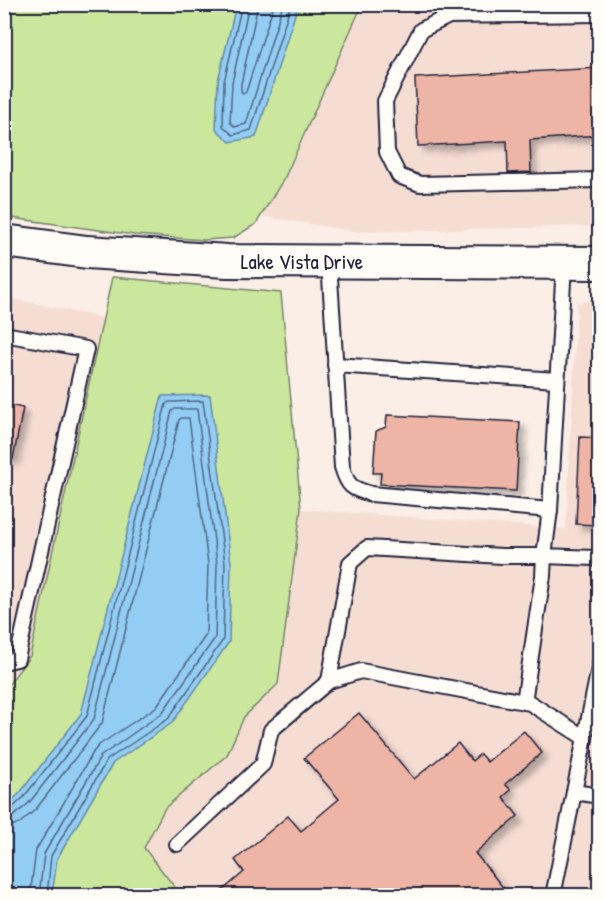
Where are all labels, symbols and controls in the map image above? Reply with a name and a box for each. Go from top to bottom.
street label: Lake Vista Drive [241,247,363,276]

